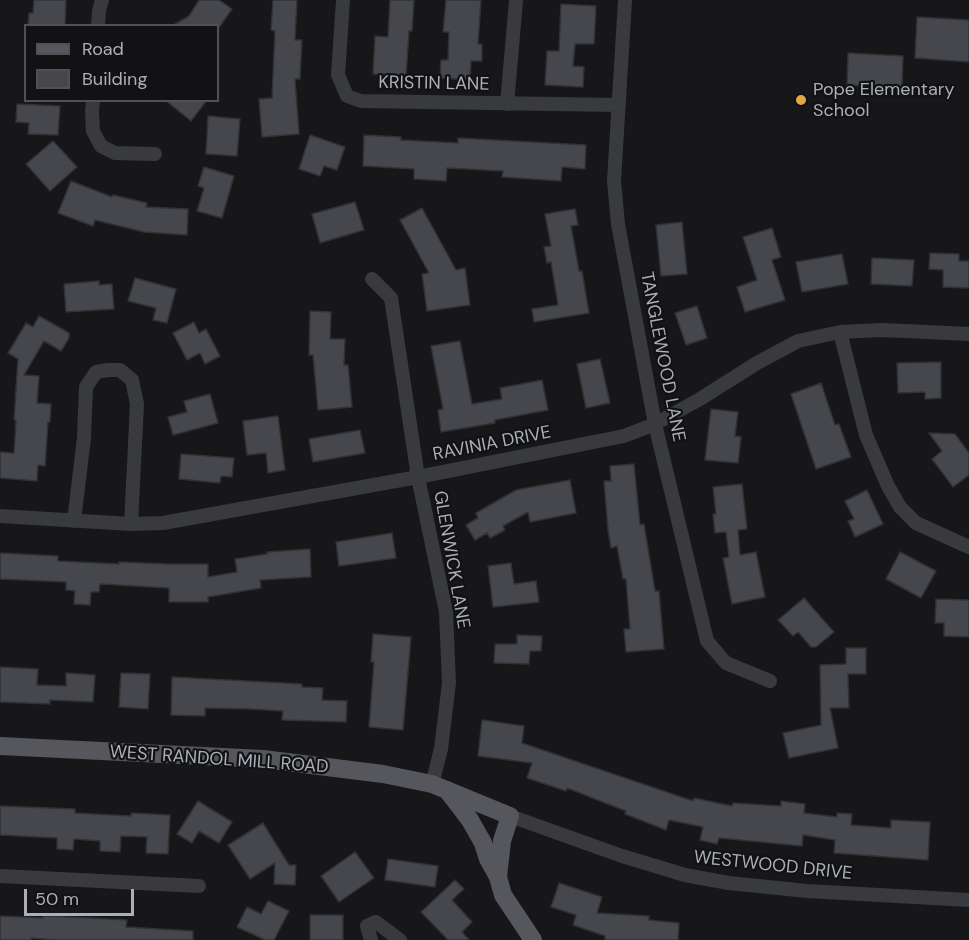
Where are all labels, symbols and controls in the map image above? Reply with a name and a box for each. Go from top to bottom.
legend [24,24,219,102]
text: Road [82,37,124,61]
text: Building [82,67,147,91]
street label: KRISTIN LANE [378,72,490,96]
place label: Pope Elementary School [813,79,954,122]
marker: Pope Elementary School [794,93,808,107]
street label: TANGLEWOOD LANE [635,270,689,444]
street label: RAVINIA DRIVE [431,422,553,466]
street label: GLENWICK LANE [428,489,474,631]
street label: WEST RANDOL MILL ROAD [109,742,329,778]
street label: WESTWOOD DRIVE [693,847,853,885]
scale bar [27,877,136,915]
text: 50 m [35,887,79,911]

